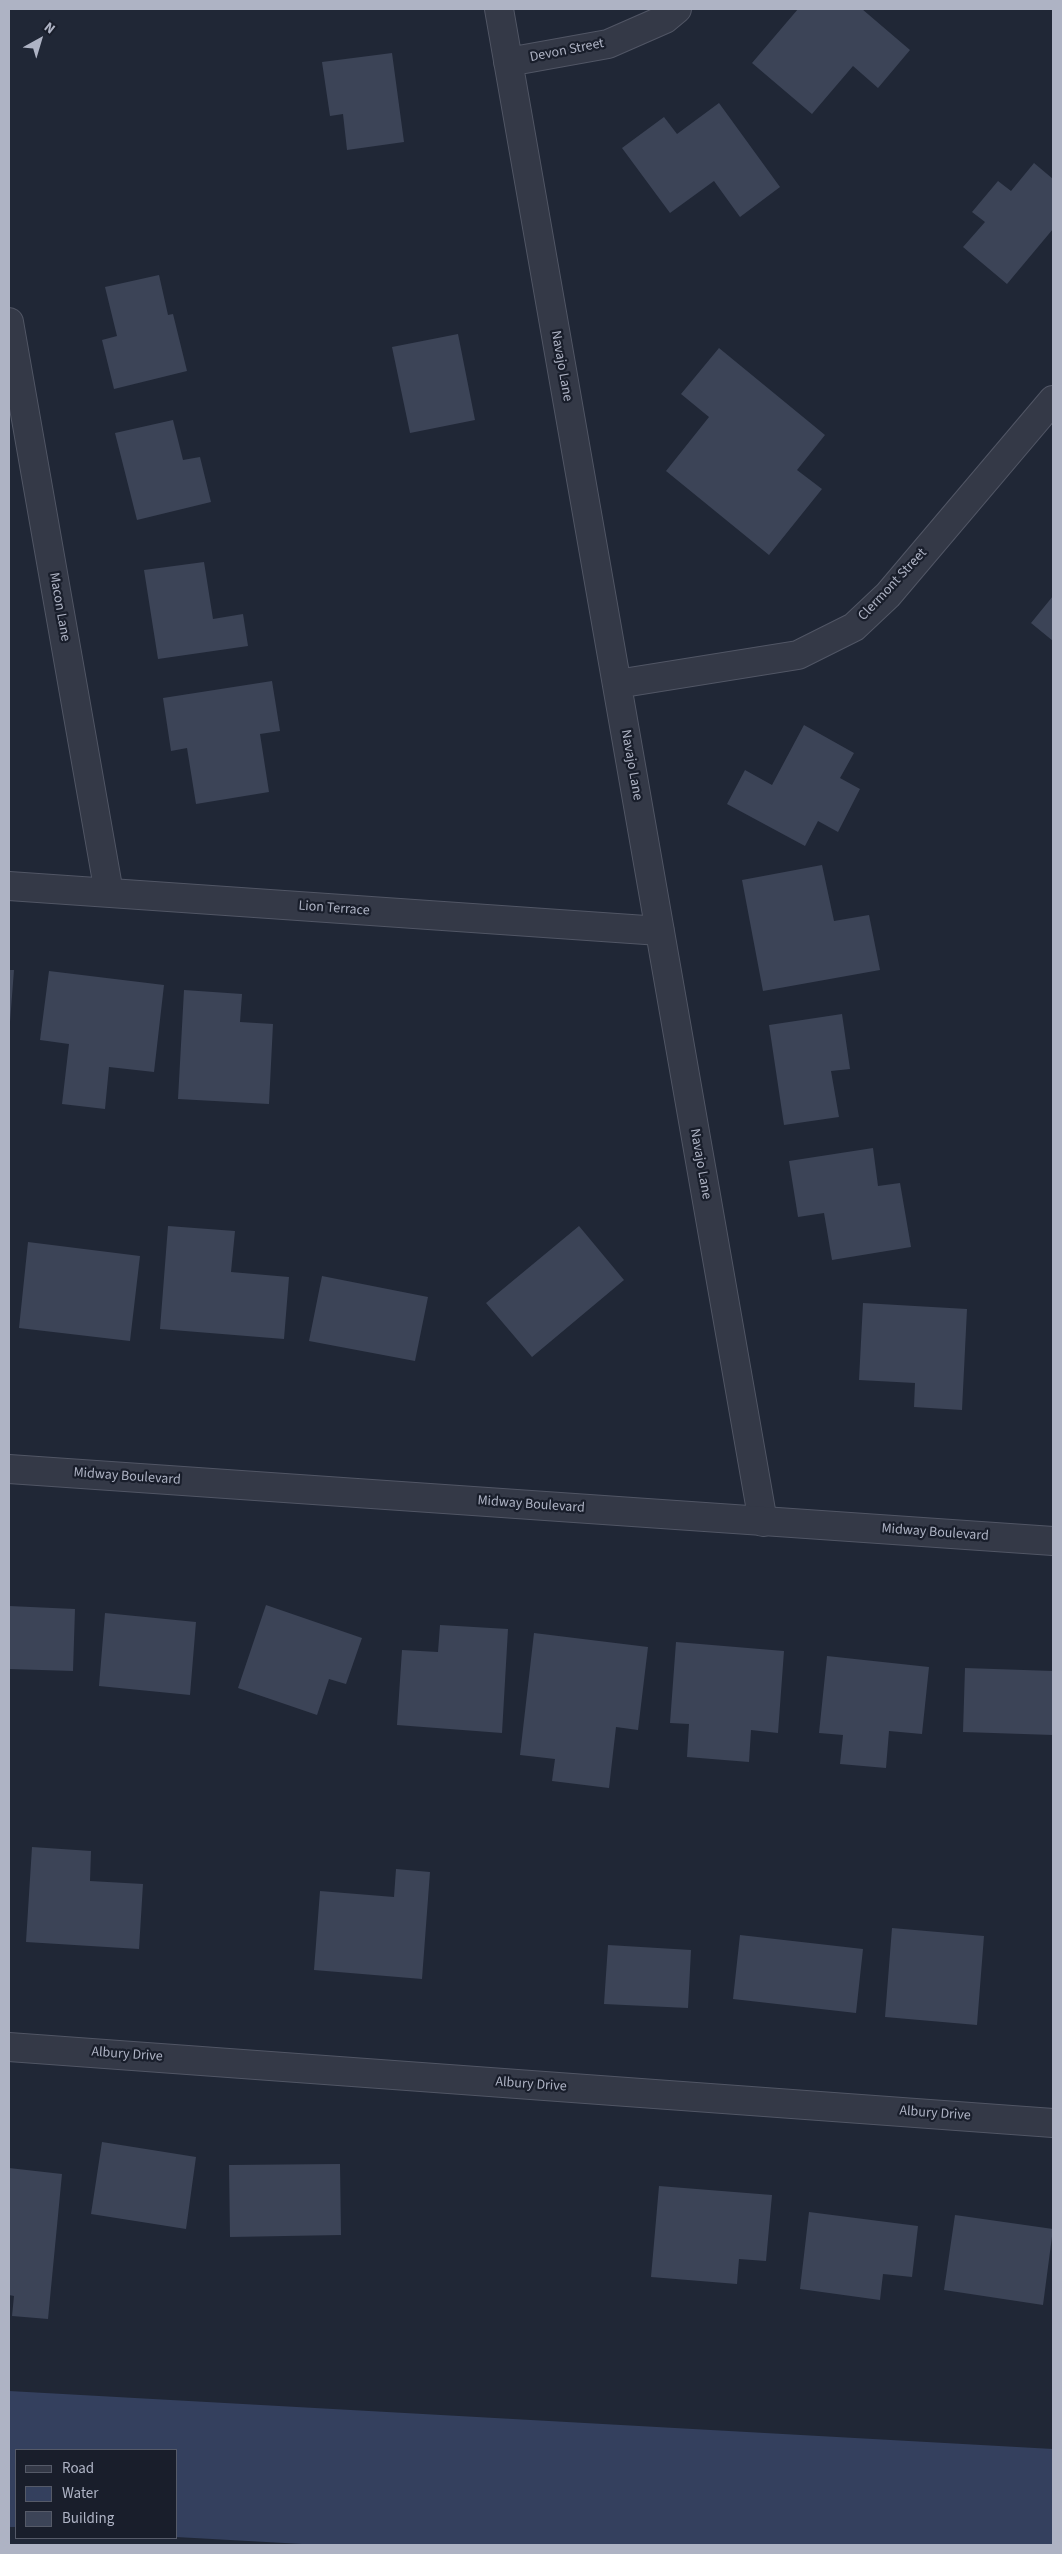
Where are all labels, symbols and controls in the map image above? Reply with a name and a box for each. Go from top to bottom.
north arrow [15,15,65,65]
text: N [40,18,59,39]
street label: Devon Street [528,36,606,66]
street label: Navajo Lane [546,329,576,403]
street label: Clermont Street [855,545,931,625]
street label: Macon Lane [45,571,73,643]
street label: Navajo Lane [616,728,646,802]
street label: Lion Terrace [298,898,370,920]
street label: Navajo Lane [685,1127,715,1201]
street label: Midway Boulevard [73,1465,181,1489]
street label: Midway Boulevard [477,1493,585,1517]
street label: Midway Boulevard [881,1521,989,1545]
street label: Albury Drive [91,2044,163,2066]
street label: Albury Drive [495,2074,567,2096]
street label: Albury Drive [899,2103,971,2125]
legend [15,2449,178,2539]
text: Road [62,2458,94,2479]
text: Water [62,2483,98,2504]
text: Building [62,2508,114,2529]

